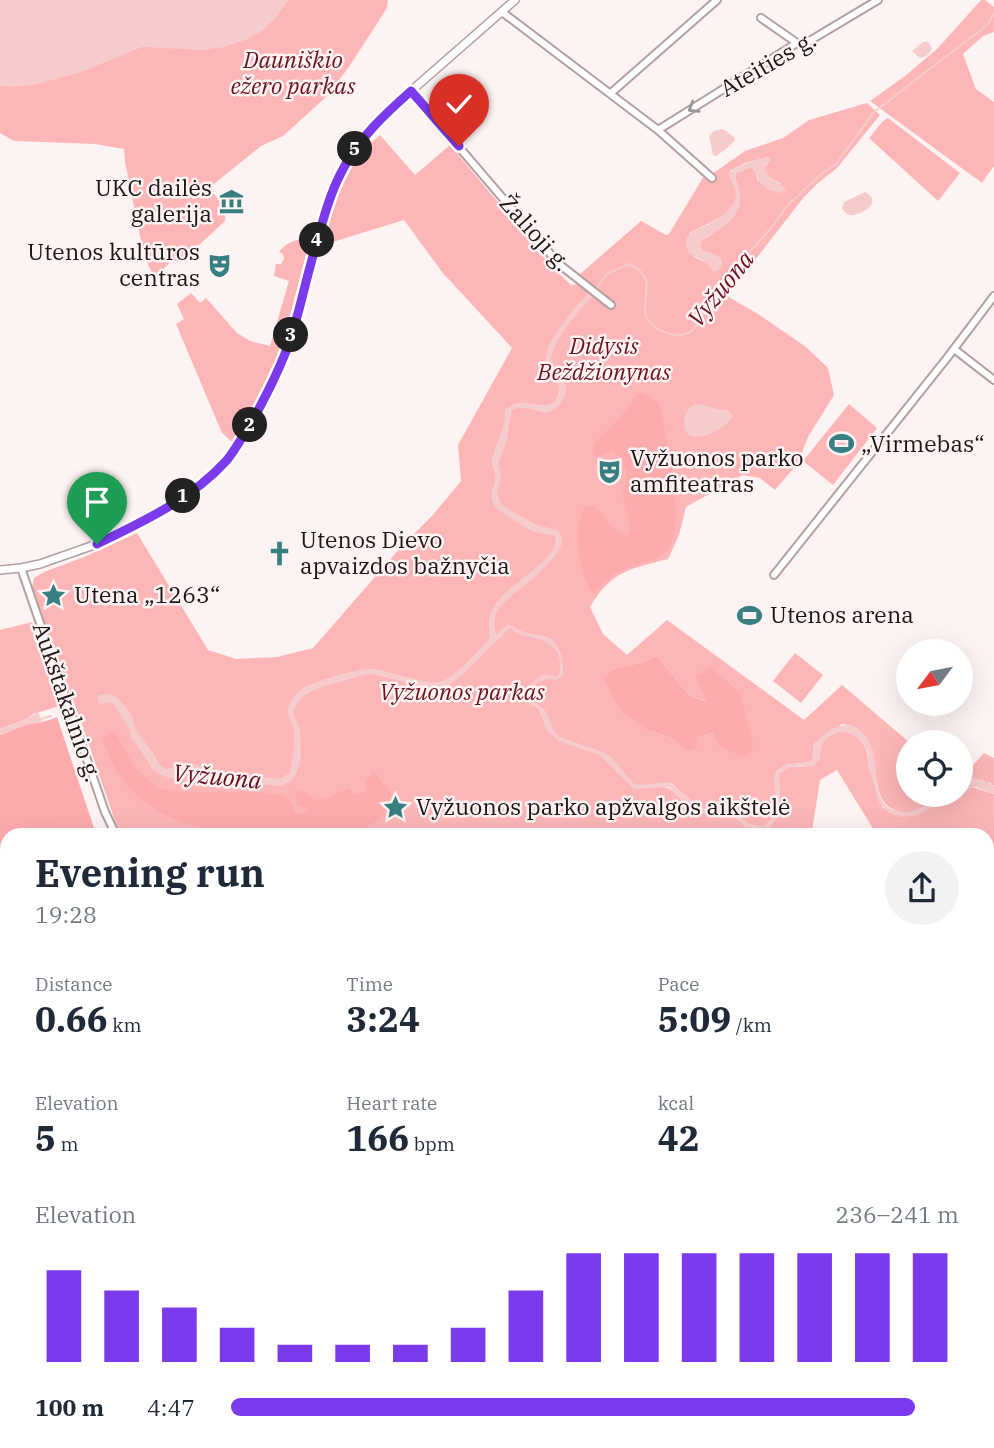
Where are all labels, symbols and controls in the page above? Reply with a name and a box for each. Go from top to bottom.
street label: Ateities g. [714,24,821,103]
park label: Dauniškio ežero parkas [231,44,356,100]
pin [429,74,489,146]
icon: check [440,85,478,123]
one-way arrow [688,99,701,112]
pin: 5 [338,132,372,166]
text: 5 [349,136,360,160]
place label: UKC dailės galerija [95,172,212,228]
museum icon: UKC dailės galerija [218,187,246,215]
street label: Žalioji g. [494,188,578,277]
pin: 4 [300,222,334,258]
text: 4 [311,227,322,251]
place label: Utenos kultūros centras [27,236,200,292]
water label: Vyžuona [680,244,761,333]
theatre icon: Utenos kultūros centras [206,251,234,279]
pin: 3 [274,318,308,352]
text: 3 [285,322,296,346]
park label: Didysis Beždžionynas [536,330,671,386]
pin: 2 [232,408,268,442]
text: 2 [244,412,255,436]
place label: „Virmebas“ [861,428,985,458]
sports icon: „Virmebas“ [827,430,855,458]
place label: Vyžuonos parko amfiteatras [630,442,804,498]
theatre icon: Vyžuonos parko amfiteatras [596,457,624,485]
pin [67,472,127,544]
pin: 1 [166,478,200,514]
icon: arrive [78,483,116,521]
text: 1 [177,483,188,507]
place label: Utenos Dievo apvaizdos bažnyčia [300,524,510,580]
church icon: Utenos Dievo apvaizdos bažnyčia [266,539,294,567]
place label: Utena „1263“ [74,579,220,609]
place icon: Utena „1263“ [40,581,68,609]
place label: Utenos arena [770,599,914,629]
sports icon: Utenos arena [736,601,764,629]
street label: Aukštakalnio g. [27,618,109,785]
north arrow [896,639,973,716]
map controls [896,639,973,807]
park label: Vyžuonos parkas [379,676,545,706]
button: locate [896,730,973,807]
water label: Vyžuona [171,756,263,796]
place label: Vyžuonos parko apžvalgos aikštelė [416,791,790,821]
place icon: Vyžuonos parko apžvalgos aikštelė [382,793,410,821]
text: Evening run [35,848,265,897]
button: share [885,851,959,925]
text: 19:28 [35,899,97,929]
text: Distance [35,972,113,996]
text: Time [346,972,393,996]
text: Pace [658,972,699,996]
text: 0.66 [35,996,108,1042]
text: 3:24 [346,996,420,1042]
text: 5:09 [658,996,731,1042]
text: km [108,1013,142,1037]
text: /km [731,1013,772,1037]
text: Elevation [35,1091,119,1115]
text: Heart rate [346,1091,437,1115]
text: kcal [658,1091,694,1115]
text: 5 [35,1115,56,1161]
text: 166 [346,1115,409,1161]
text: 42 [658,1115,700,1161]
text: m [56,1132,79,1156]
text: bpm [409,1132,455,1156]
text: Elevation [35,1199,136,1229]
text: 236–241 m [835,1199,959,1229]
text: 100 m [35,1392,104,1422]
text: 4:47 [147,1392,195,1422]

